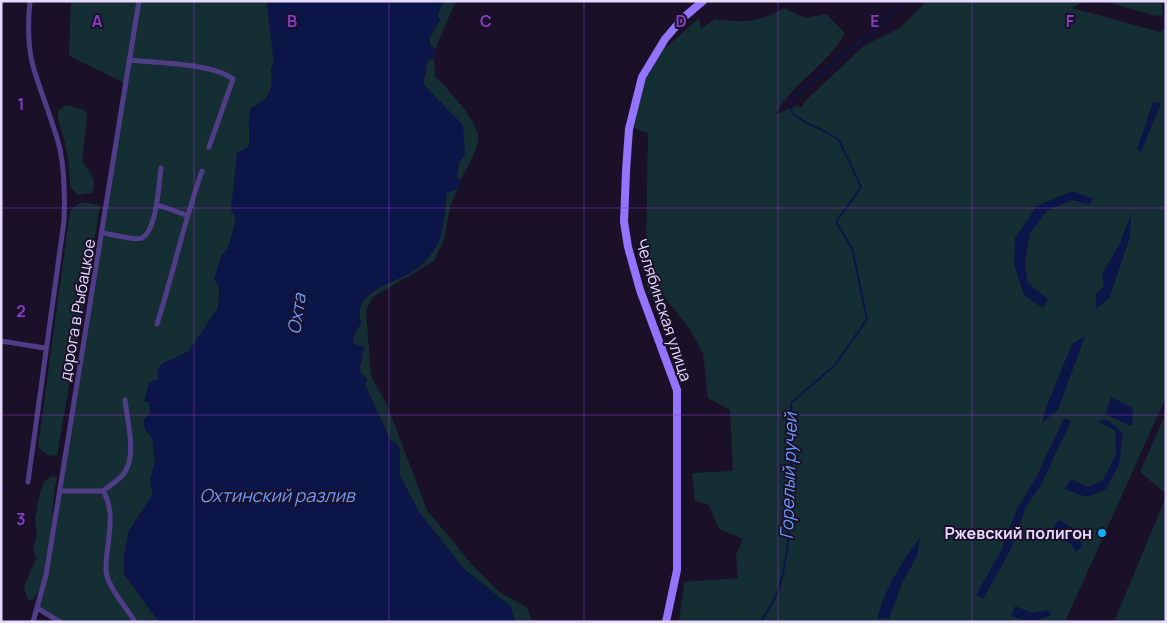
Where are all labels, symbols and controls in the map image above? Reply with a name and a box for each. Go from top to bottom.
text: A [92,10,103,32]
text: B [287,10,297,32]
text: C [480,10,492,32]
text: D [675,10,687,32]
text: E [870,10,880,32]
text: F [1066,10,1075,32]
text: 1 [17,93,25,115]
street label: Челябинская улица [631,236,697,384]
street label: дорога в Рыбацкое [54,237,100,383]
water label: Охта [281,291,311,336]
text: 2 [16,300,26,322]
water label: Горелый ручей [774,411,802,540]
water label: Охтинский разлив [199,483,356,507]
text: 3 [16,508,26,530]
place label: Ржевский полигон [944,522,1092,544]
marker: Ржевский полигон [1096,527,1108,539]

